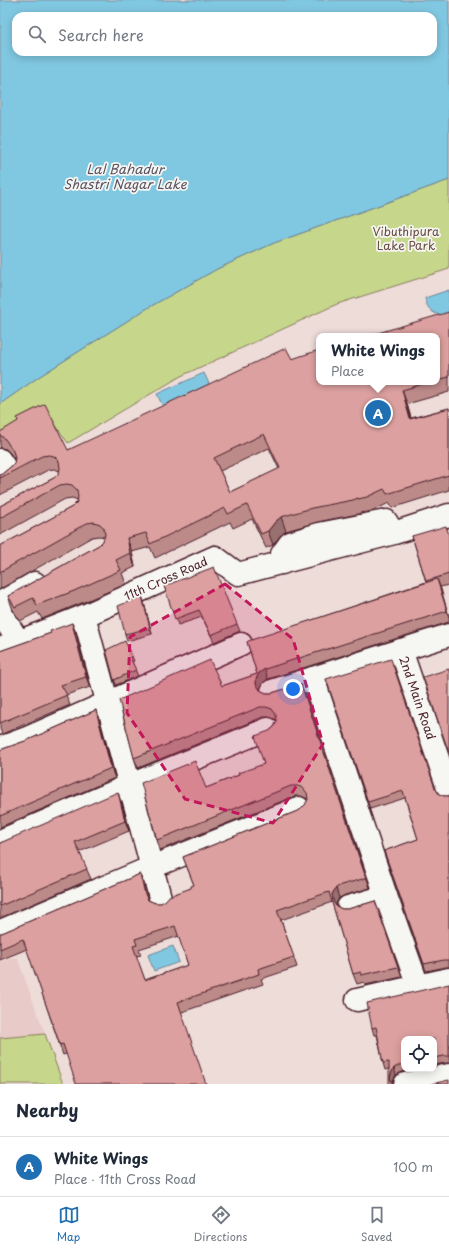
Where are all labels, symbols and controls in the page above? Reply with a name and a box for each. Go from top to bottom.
search box [12,12,437,56]
icon: search [26,23,48,45]
text: Search here [58,23,144,46]
water label: Lal Bahadur Shastri Nagar Lake [64,159,188,193]
park label: Vibuthipura Lake Park [373,222,440,254]
popup [316,333,440,385]
text: White Wings [331,338,425,361]
text: Place [331,361,364,380]
pin: A [365,398,391,428]
street label: 11th Cross Road [121,552,210,605]
street label: 2nd Main Road [395,653,441,742]
your location [283,679,303,699]
map controls [401,1036,437,1072]
button: locate [401,1036,437,1072]
text: Nearby [16,1097,78,1123]
text: White Wings [54,1146,148,1169]
text: A [24,1157,34,1176]
text: 100 m [393,1157,433,1176]
text: Place · 11th Cross Road [54,1169,196,1188]
tab: Map [57,1204,80,1245]
tab: Directions [194,1204,247,1245]
tab: Saved [361,1204,392,1245]

